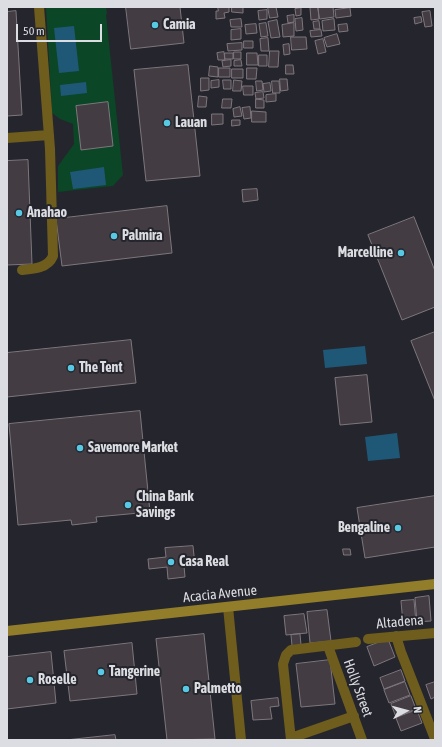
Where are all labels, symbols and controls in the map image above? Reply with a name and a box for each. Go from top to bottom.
scale bar [18,16,104,42]
place label: Camia [163,17,196,33]
marker: Camia [150,20,160,30]
text: 50 m [23,24,45,38]
place label: Lauan [175,115,207,131]
marker: Lauan [162,118,172,128]
place label: Anahao [27,205,67,221]
marker: Anahao [14,208,24,218]
place label: Palmira [122,228,162,244]
marker: Palmira [109,231,119,241]
place label: Marcelline [338,245,393,261]
marker: Marcelline [396,248,406,258]
place label: The Tent [79,360,122,376]
marker: The Tent [66,363,76,373]
place label: Savemore Market [88,440,178,456]
marker: Savemore Market [75,443,85,453]
place label: China Bank Savings [136,489,194,522]
marker: China Bank Savings [123,500,133,510]
place label: Bengaline [338,520,390,536]
marker: Bengaline [393,523,403,533]
place label: Casa Real [179,554,229,570]
marker: Casa Real [166,557,176,567]
street label: Acacia Avenue [182,582,258,606]
street label: Altadena [376,612,424,632]
street label: Holly Street [340,657,376,719]
place label: Tangerine [109,664,160,680]
marker: Tangerine [96,667,106,677]
place label: Roselle [38,672,77,688]
marker: Roselle [25,675,35,685]
place label: Palmetto [194,681,242,697]
marker: Palmetto [181,684,191,694]
north arrow [386,691,426,731]
text: N [412,706,424,714]

